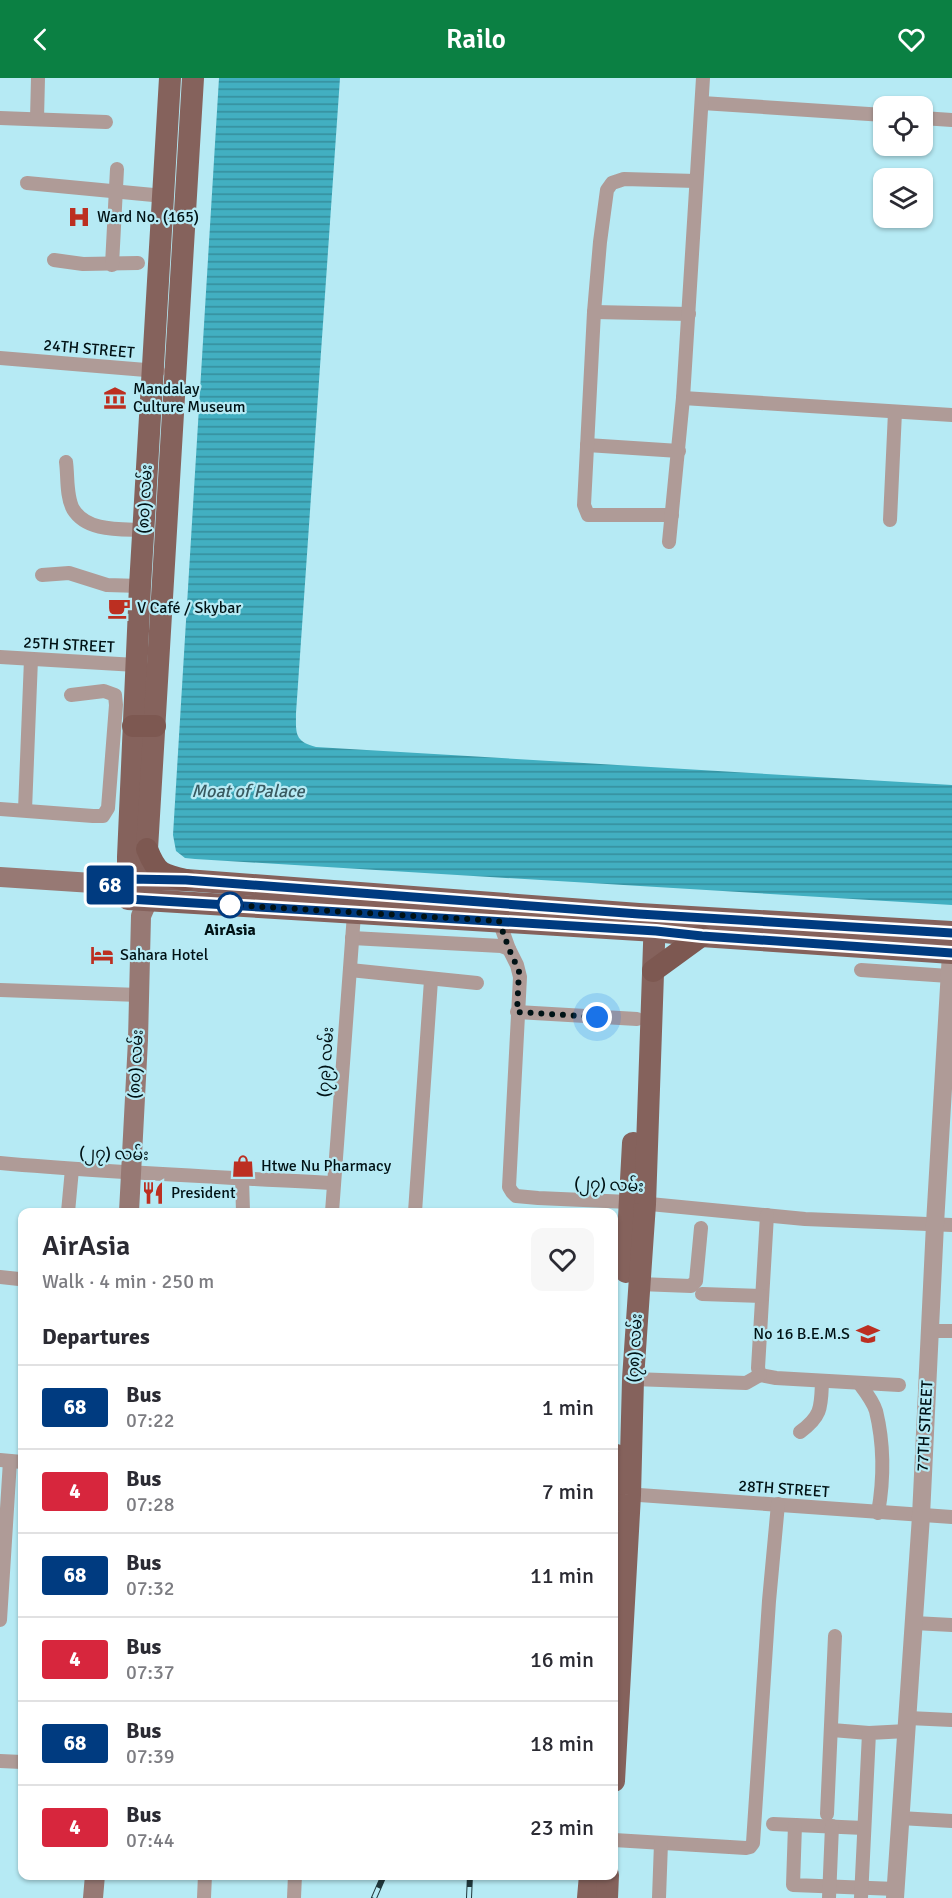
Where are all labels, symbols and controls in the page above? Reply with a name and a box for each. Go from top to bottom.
icon: back [24,23,57,56]
text: Railo [446,23,506,56]
icon: heart [895,23,928,56]
map controls [873,96,933,228]
button: locate [873,96,933,156]
button: layers [873,168,933,228]
hospital icon: Ward No. (165) [66,204,92,230]
place label: Ward No. (165) [97,207,199,227]
street label: 24TH STREET [43,335,136,363]
place label: Mandalay Culture Museum [133,379,245,417]
museum icon: Mandalay Culture Museum [102,385,128,411]
street label: (၈၀) လမ်း [131,464,157,534]
cafe icon: V Café / Skybar [106,595,132,621]
place label: V Café / Skybar [137,598,241,618]
street label: 25TH STREET [23,633,115,657]
water label: Moat of Palace [191,780,305,802]
line badge: 68 [83,866,137,904]
text: 68 [99,872,121,898]
marker: AirAsia [217,892,243,918]
place label: AirAsia [204,920,256,940]
hotel icon: Sahara Hotel [89,942,115,968]
place label: Sahara Hotel [120,945,209,965]
your location [582,1002,612,1032]
street label: (၇၉) လမ်း [312,1026,341,1098]
street label: (၈၀) လမ်း [122,1029,148,1099]
street label: (၂၇) လမ်း [79,1141,149,1168]
shop icon: Htwe Nu Pharmacy [230,1153,256,1179]
place label: Htwe Nu Pharmacy [261,1156,392,1176]
street label: (၂၇) လမ်း [574,1171,644,1200]
restaurant icon: President [140,1180,166,1206]
place label: President [171,1183,236,1203]
button: heart [531,1228,594,1291]
text: AirAsia [42,1229,130,1263]
text: Walk · 4 min · 250 m [42,1269,214,1294]
street label: (၇၈) လမ်း [621,1313,650,1383]
school or university icon: No 16 B.E.M.S [855,1321,881,1347]
text: Departures [42,1323,150,1350]
place label: No 16 B.E.M.S [753,1324,850,1344]
street label: 77TH STREET [913,1380,937,1472]
text: Bus [126,1381,161,1408]
text: 68 [64,1394,86,1420]
text: 1 min [542,1394,594,1421]
text: 07:22 [126,1408,175,1433]
text: Bus [126,1465,161,1492]
street label: 28TH STREET [738,1476,830,1502]
text: 4 [69,1478,81,1504]
text: 7 min [542,1478,594,1505]
text: 07:28 [126,1492,175,1517]
text: Bus [126,1549,161,1576]
text: 68 [64,1562,86,1588]
text: 11 min [530,1562,594,1589]
text: 07:32 [126,1576,175,1601]
text: Bus [126,1633,161,1660]
text: 4 [69,1646,81,1672]
text: 16 min [530,1646,594,1673]
text: 07:37 [126,1660,175,1685]
text: Bus [126,1717,161,1744]
text: 68 [64,1730,86,1756]
text: 18 min [530,1730,594,1757]
text: 07:39 [126,1744,175,1769]
text: Bus [126,1801,161,1828]
text: 4 [69,1814,81,1840]
text: 23 min [530,1814,594,1841]
text: 07:44 [126,1828,175,1853]

